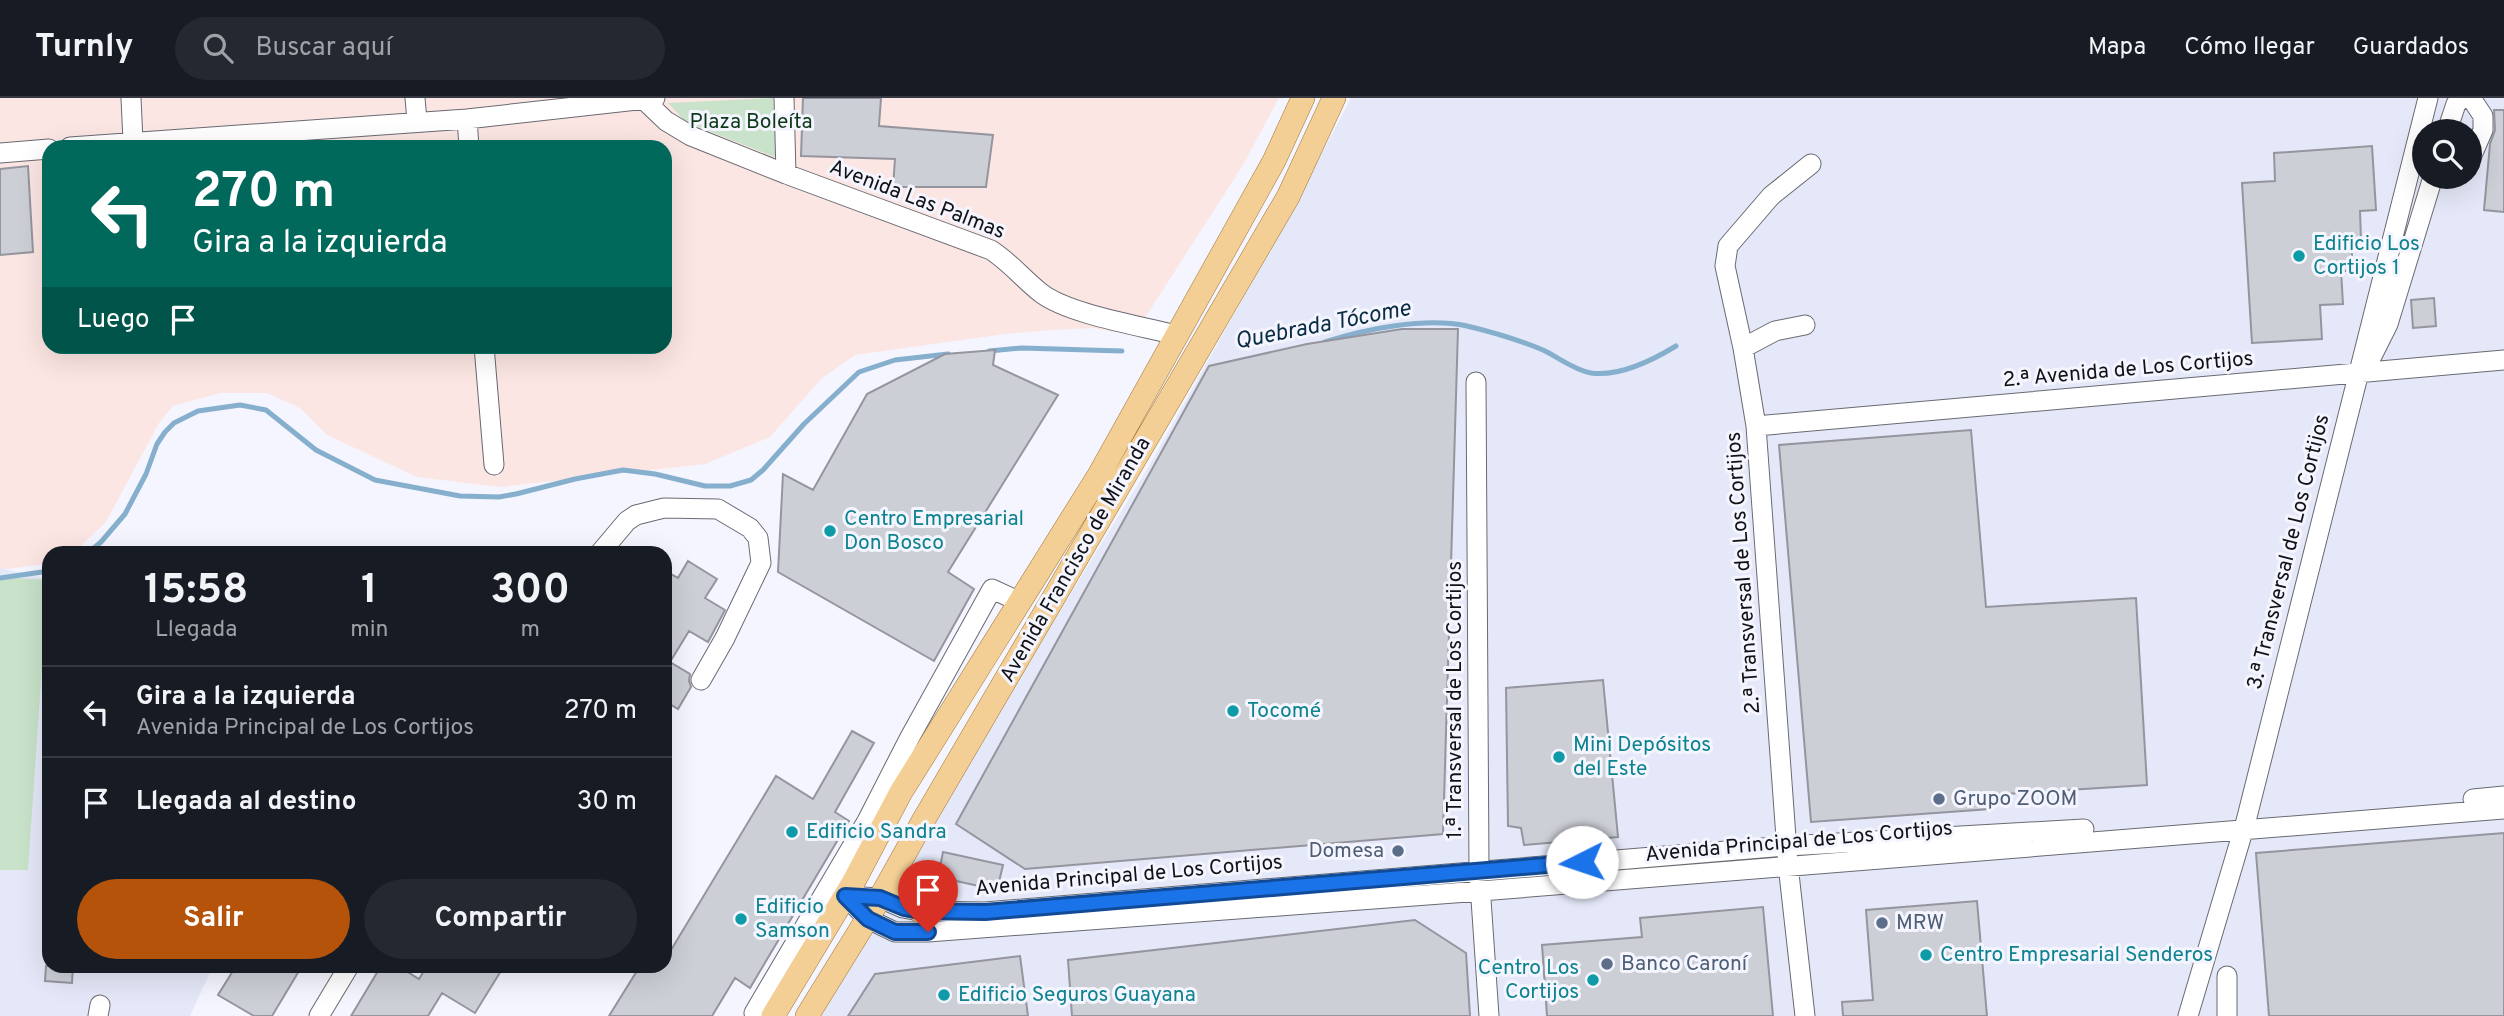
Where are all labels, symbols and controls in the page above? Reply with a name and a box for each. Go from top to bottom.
search box [175,17,665,80]
text: Turnly [35,27,133,69]
icon: search [199,29,237,67]
text: Buscar aquí [255,32,392,65]
text: Mapa [2088,33,2146,63]
text: Cómo llegar [2184,33,2315,63]
text: Guardados [2353,33,2469,63]
park label: Plaza Boleíta [690,109,812,136]
map controls [2412,119,2482,189]
button: search [2412,119,2482,189]
street label: Avenida Las Palmas [825,154,1009,246]
text: 270 m [192,163,335,225]
icon: left [77,168,168,259]
text: Gira a la izquierda [192,224,448,264]
place label: Edificio Los Cortijos 1 [2313,231,2420,282]
marker: Edificio Los Cortijos 1 [2291,248,2307,264]
water label: Quebrada Tócome [1233,295,1414,357]
icon: arrive [164,301,202,339]
text: Luego [77,304,150,337]
street label: 2.ª Avenida de Los Cortijos [2002,346,2254,394]
street label: 3.ª Transversal de Los Cortijos [2242,412,2336,692]
street label: 2.ª Transversal de Los Cortijos [1721,431,1767,715]
street label: Avenida Francisco de Miranda [995,433,1157,687]
place label: Centro Empresarial Don Bosco [844,506,1024,557]
marker: Centro Empresarial Don Bosco [822,523,838,539]
street label: 1.ª Transversal de Los Cortijos [1442,561,1469,839]
text: 15:58 [144,565,249,618]
text: 1 [361,565,378,618]
text: 300 [490,565,570,618]
text: Llegada [155,616,237,645]
text: min [350,616,389,645]
text: m [521,616,540,645]
text: Gira a la izquierda [136,681,355,714]
icon: left [77,693,115,731]
text: 270 m [564,695,637,728]
place label: Tocomé [1247,698,1321,725]
marker: Tocomé [1225,703,1241,719]
text: Avenida Principal de Los Cortijos [136,714,474,743]
place label: Mini Depósitos del Este [1573,732,1711,783]
marker: Mini Depósitos del Este [1551,749,1567,765]
icon: arrive [77,784,115,822]
text: Llegada al destino [136,786,356,819]
text: 30 m [577,786,637,819]
place label: Grupo ZOOM [1953,786,2077,813]
marker: Grupo ZOOM [1931,791,1947,807]
street label: Avenida Principal de Los Cortijos [1644,815,1954,869]
place label: Edificio Sandra [806,819,946,846]
marker: Edificio Sandra [784,824,800,840]
position arrow [1545,825,1619,899]
place label: Domesa [1308,838,1384,865]
marker: Domesa [1390,843,1406,859]
street label: Avenida Principal de Los Cortijos [974,849,1284,903]
pin [898,860,958,932]
icon: arrive [909,871,947,909]
button: Salir [77,879,350,959]
button: Compartir [364,879,637,959]
place label: Edificio Samson [755,894,830,945]
place label: MRW [1896,910,1944,937]
marker: Edificio Samson [733,911,749,927]
marker: MRW [1874,915,1890,931]
place label: Centro Empresarial Senderos [1940,942,2213,969]
marker: Centro Empresarial Senderos [1918,947,1934,963]
place label: Banco Caroní [1621,951,1749,978]
place label: Centro Los Cortijos [1478,955,1579,1006]
marker: Banco Caroní [1599,956,1615,972]
marker: Centro Los Cortijos [1585,972,1601,988]
place label: Edificio Seguros Guayana [958,982,1196,1009]
marker: Edificio Seguros Guayana [936,987,952,1003]

